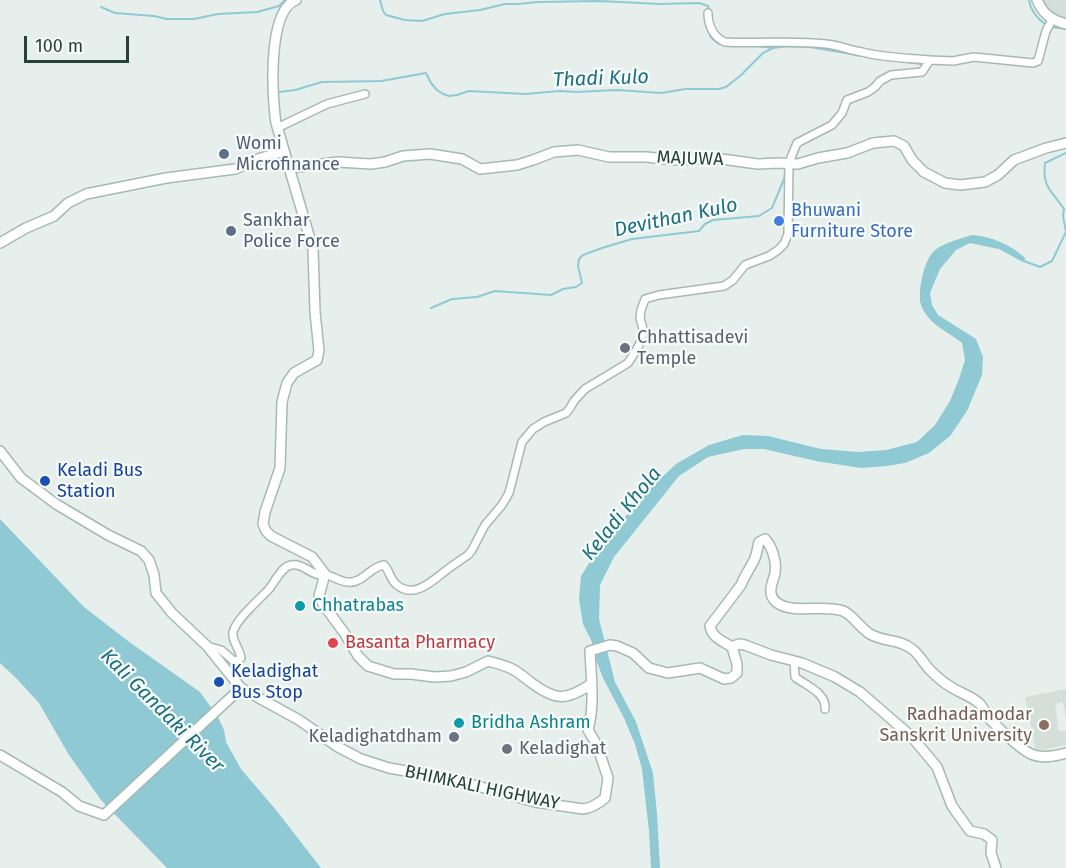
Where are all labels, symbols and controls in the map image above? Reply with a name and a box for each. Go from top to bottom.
scale bar [27,24,132,62]
text: 100 m [35,35,83,57]
water label: Thadi Kulo [553,65,649,93]
place label: Womi Microfinance [236,133,340,176]
marker: Womi Microfinance [217,147,231,161]
street label: MAJUWA [656,147,724,171]
water label: Devithan Kulo [612,193,740,243]
place label: Bhuwani Furniture Store [791,200,913,242]
place label: Sankhar Police Force [243,210,340,252]
marker: Bhuwani Furniture Store [772,214,786,228]
marker: Sankhar Police Force [224,224,238,238]
place label: Chhattisadevi Temple [637,327,748,370]
marker: Chhattisadevi Temple [618,341,632,355]
place label: Keladi Bus Station [57,460,143,502]
water label: Keladi Khola [577,462,667,566]
marker: Keladi Bus Station [38,474,52,488]
place label: Chhatrabas [312,595,404,617]
marker: Chhatrabas [293,599,307,613]
place label: Basanta Pharmacy [345,632,495,654]
marker: Basanta Pharmacy [326,636,340,650]
water label: Kali Gandaki River [95,644,229,778]
place label: Keladighat Bus Stop [231,661,318,704]
marker: Keladighat Bus Stop [212,675,226,689]
place label: Radhadamodar Sanskrit University [879,704,1032,746]
place label: Bridha Ashram [471,712,591,734]
marker: Bridha Ashram [452,716,466,730]
marker: Radhadamodar Sanskrit University [1037,718,1051,732]
place label: Keladighatdham [309,726,442,748]
marker: Keladighatdham [447,730,461,744]
place label: Keladighat [519,738,606,760]
marker: Keladighat [500,742,514,756]
street label: BHIMKALI HIGHWAY [403,761,561,815]

